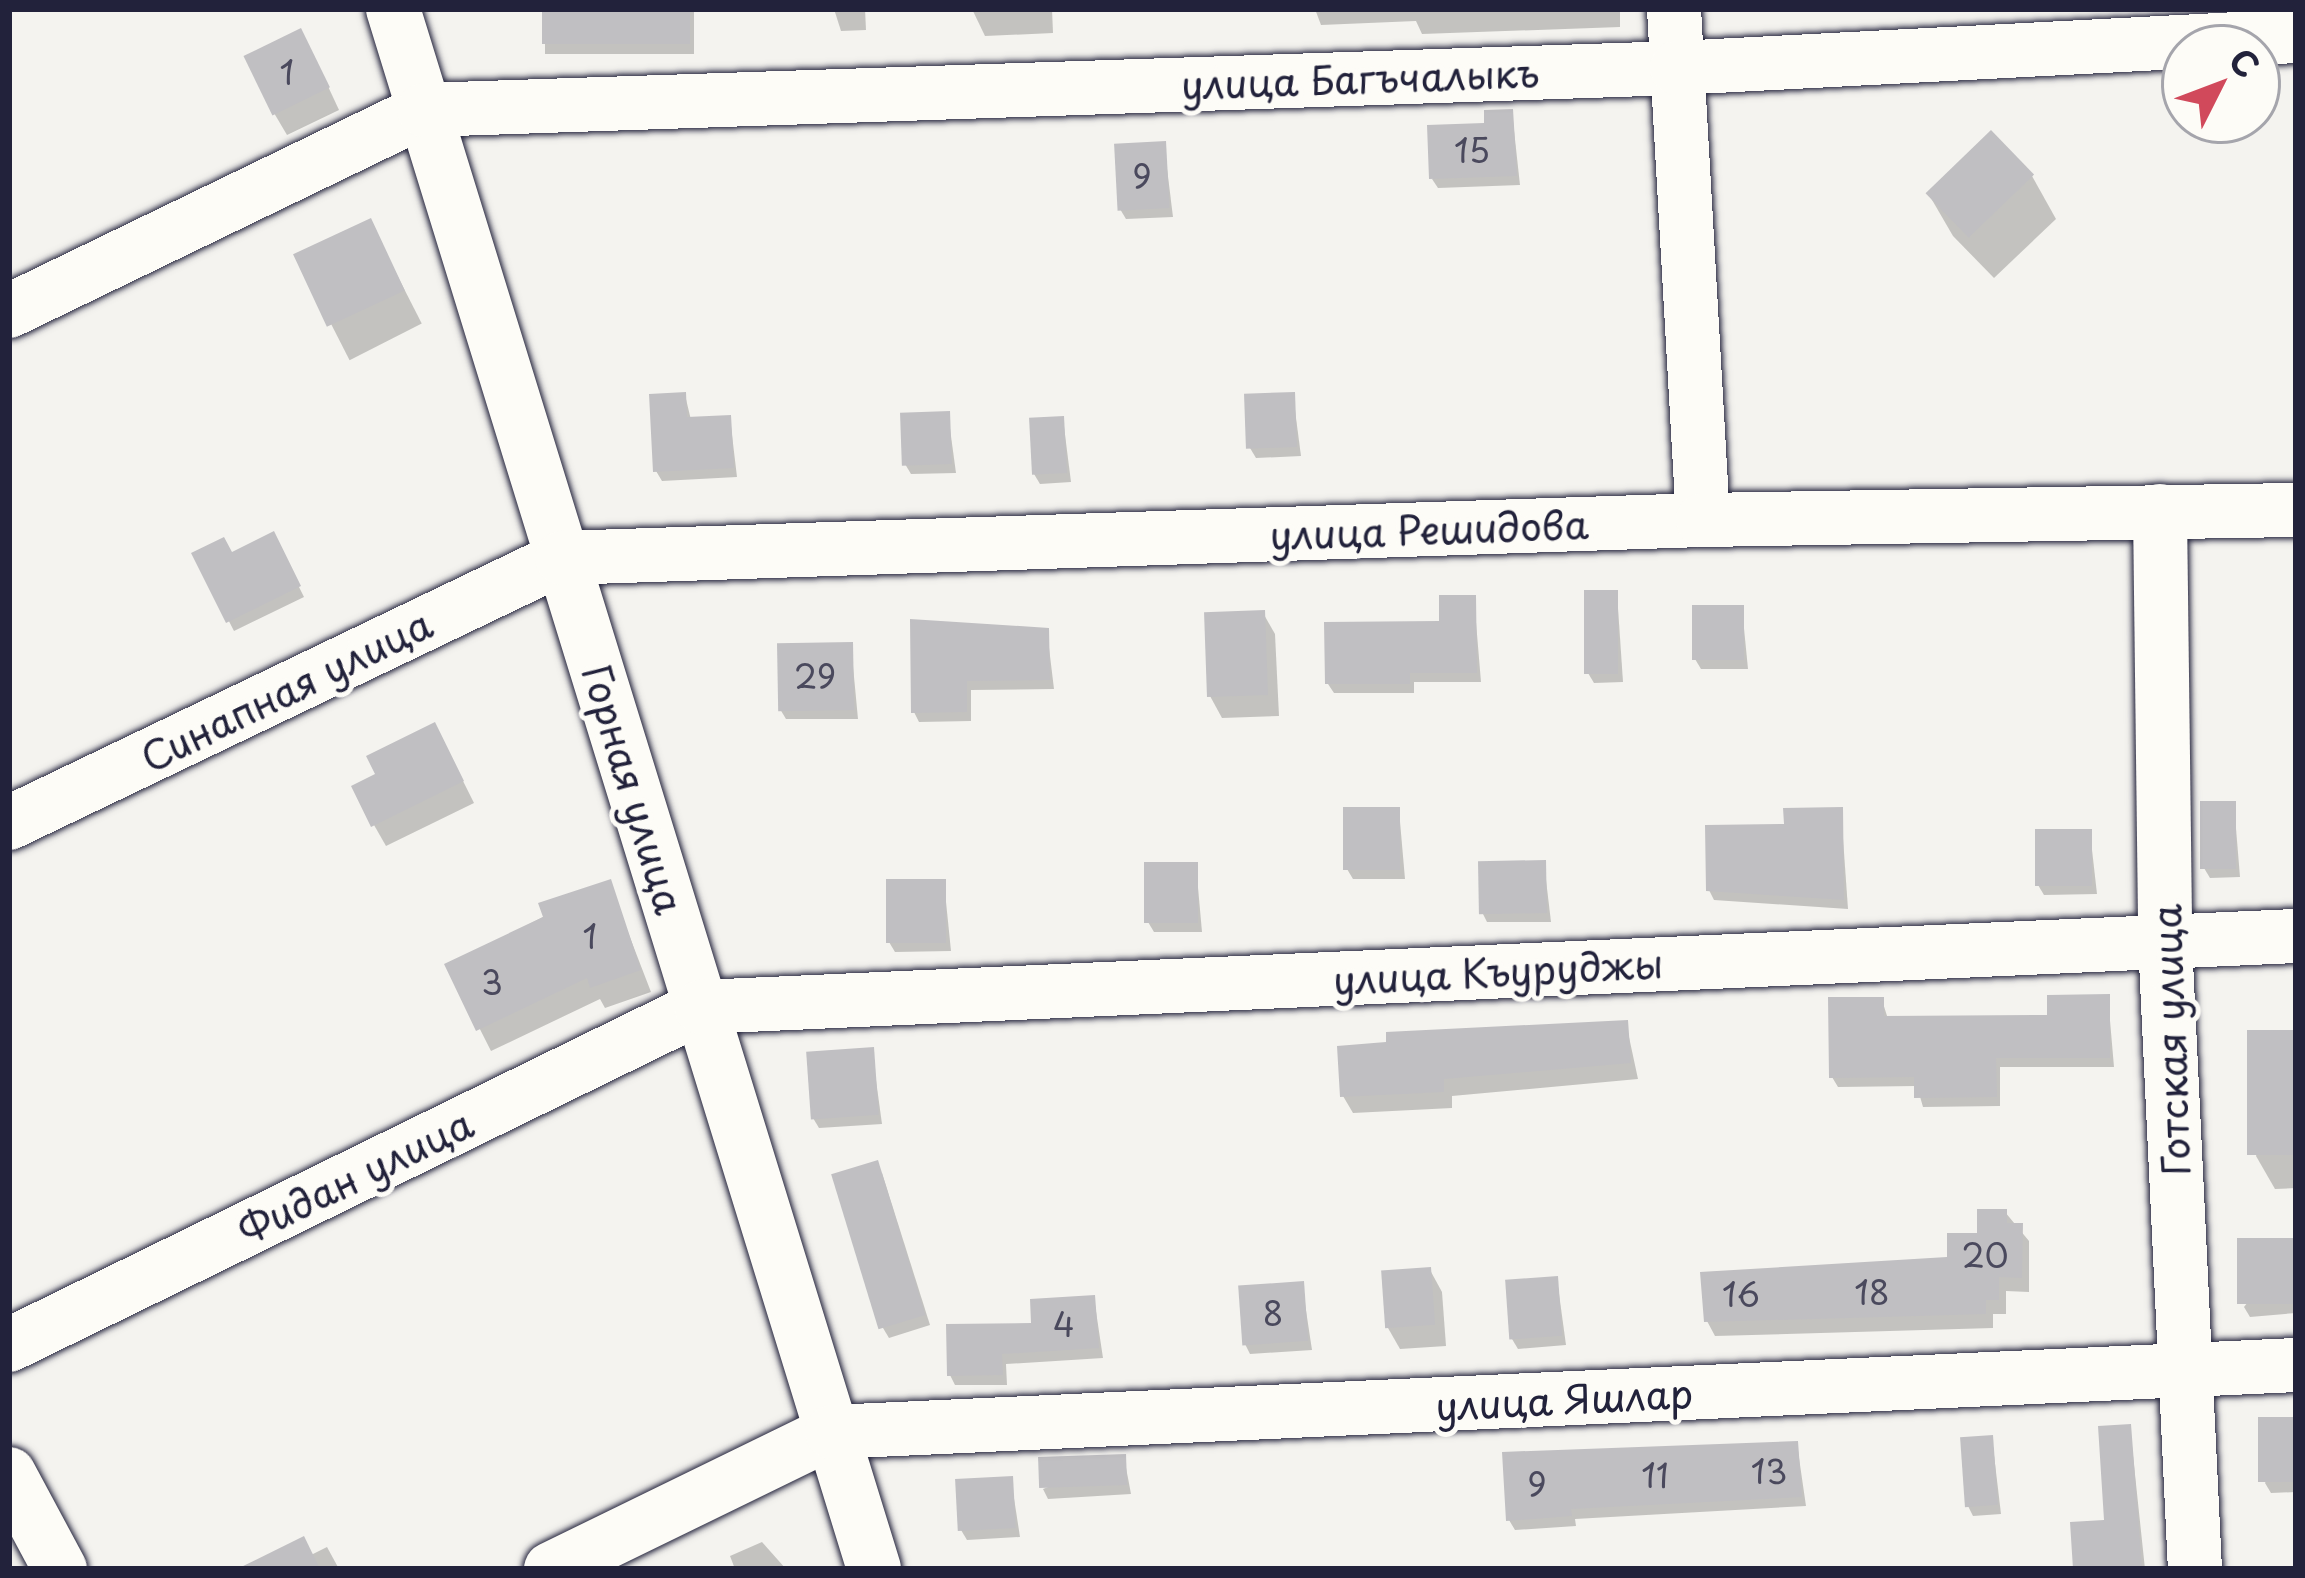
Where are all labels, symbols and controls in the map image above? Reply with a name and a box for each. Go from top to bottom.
north arrow [2161,24,2281,144]
text: С [2219,36,2272,88]
street label: улица Багъчалыкъ [1180,48,1540,108]
house number: 1 [280,52,294,92]
house number: 15 [1454,130,1490,170]
house number: 9 [1132,156,1152,196]
street label: улица Решидова [1267,500,1591,558]
street label: Синапная улица [132,599,440,781]
house number: 29 [794,656,836,696]
street label: Горная улица [574,658,694,920]
street label: Готская улица [2142,902,2198,1178]
house number: 1 [583,916,597,956]
street label: улица Къуруджы [1331,939,1665,1003]
house number: 3 [481,962,503,1002]
street label: Фидан улица [229,1099,481,1253]
house number: 20 [1961,1235,2009,1275]
house number: 18 [1854,1272,1890,1312]
house number: 16 [1722,1274,1760,1314]
house number: 8 [1263,1293,1283,1333]
house number: 4 [1053,1304,1075,1344]
street label: улица Яшлар [1434,1369,1694,1429]
house number: 13 [1751,1451,1787,1491]
house number: 11 [1641,1455,1669,1495]
house number: 9 [1527,1464,1547,1504]

